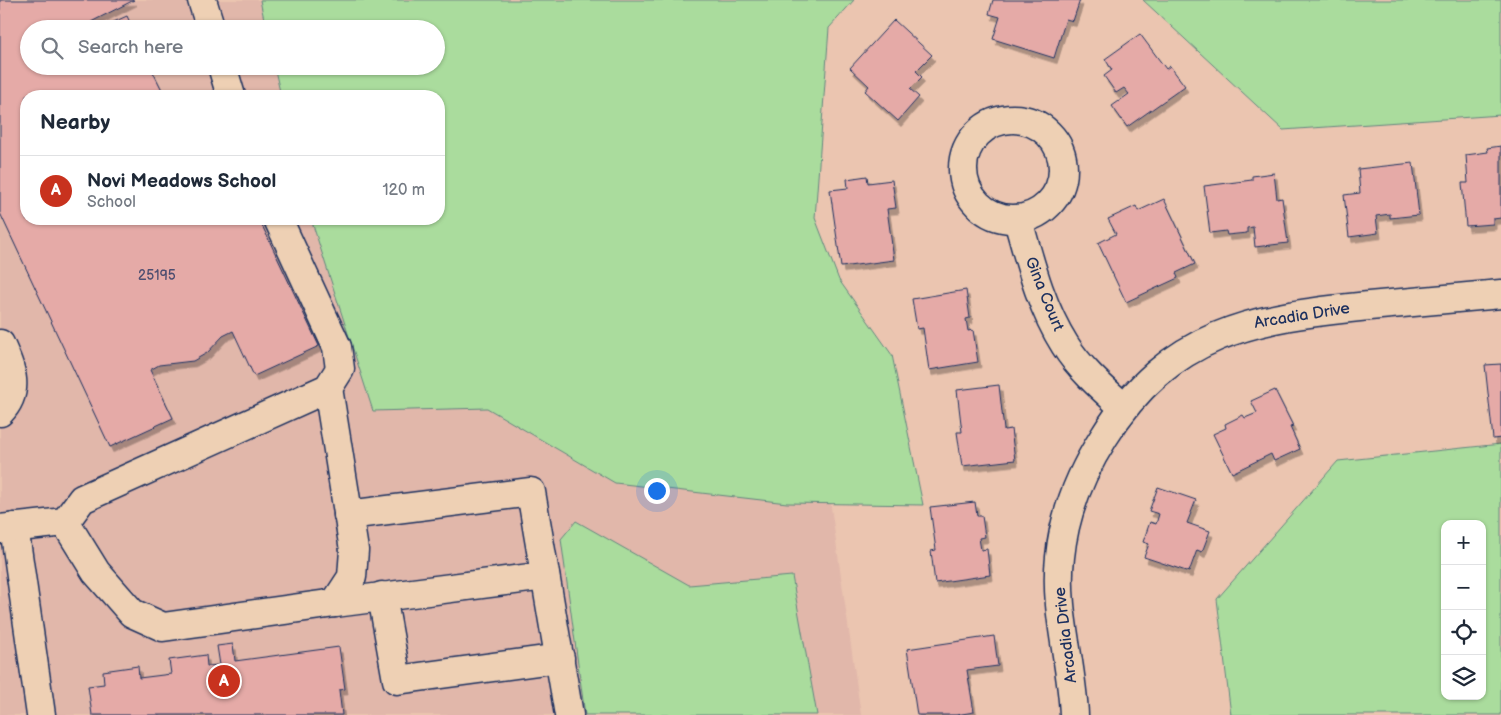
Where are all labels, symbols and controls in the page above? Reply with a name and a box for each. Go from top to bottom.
search box [20,20,445,75]
icon: search [38,34,66,62]
text: Search here [78,36,183,59]
text: Nearby [40,110,110,135]
text: Novi Meadows School [87,170,276,193]
text: A [51,181,61,200]
text: 120 m [382,181,425,200]
text: School [87,193,136,212]
street label: Gina Court [1021,254,1067,334]
house number: 25195 [138,267,176,284]
street label: Arcadia Drive [1253,299,1352,333]
your location [644,478,670,504]
map controls [1441,520,1486,700]
button: + [1441,520,1486,565]
button: − [1441,565,1486,610]
street label: Arcadia Drive [1051,585,1081,684]
button: locate [1441,610,1486,655]
button: layers [1441,655,1486,700]
pin: A [208,662,240,700]

